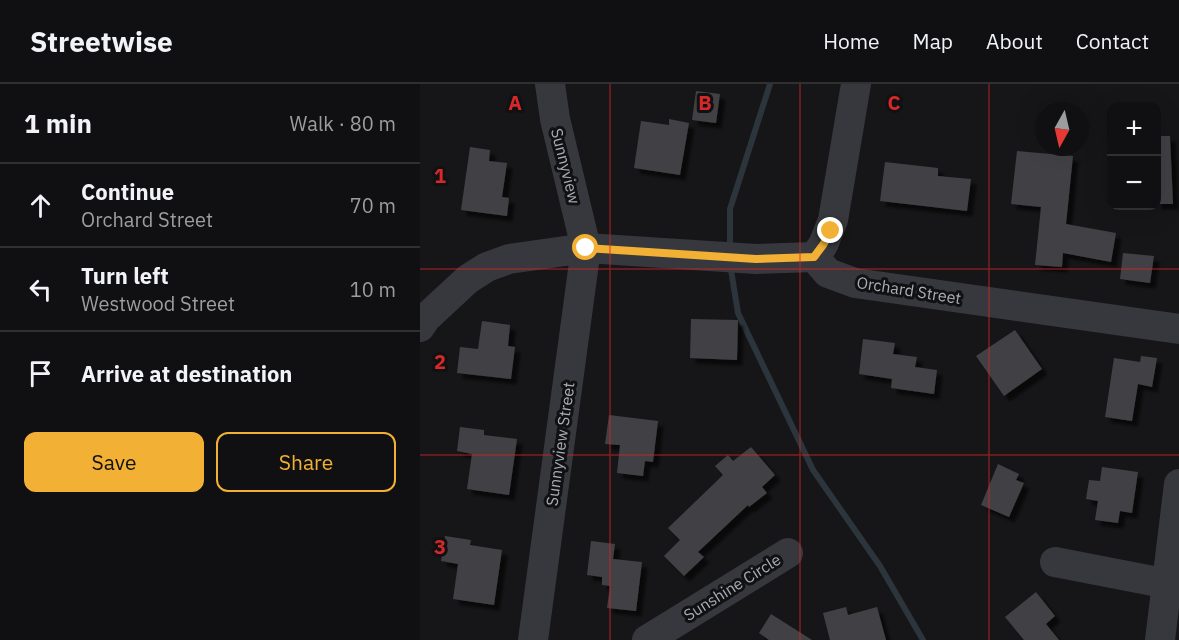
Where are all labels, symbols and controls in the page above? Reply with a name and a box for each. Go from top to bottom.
text: Streetwise [30,23,173,60]
text: Home [823,27,880,55]
text: Map [913,27,953,55]
text: About [986,27,1043,55]
text: Contact [1076,27,1149,55]
text: A [508,89,522,116]
text: B [698,89,712,116]
text: C [887,89,901,116]
north arrow [1035,102,1089,156]
map controls [1107,102,1161,210]
button: + [1107,102,1161,156]
text: 1 min [24,106,92,140]
text: Walk · 80 m [290,110,396,137]
street label: Sunnyview [547,126,585,206]
button: − [1107,156,1161,210]
text: 1 [434,162,446,189]
text: Continue [81,177,174,206]
icon: ahead [24,189,57,222]
text: 70 m [350,192,396,219]
text: Orchard Street [81,206,213,233]
route end [817,217,843,243]
route start [572,234,598,260]
text: Turn left [81,261,169,290]
street label: Orchard Street [855,272,963,308]
icon: left [24,273,57,306]
text: 10 m [350,276,396,303]
text: Westwood Street [81,290,235,317]
text: 2 [434,348,446,375]
icon: arrive [24,357,57,390]
text: Arrive at destination [81,359,292,388]
street label: Sunnyview Street [541,381,579,507]
button: Save [24,432,204,492]
button: Share [216,432,396,492]
text: 3 [434,533,446,560]
street label: Sunshine Circle [680,549,785,625]

